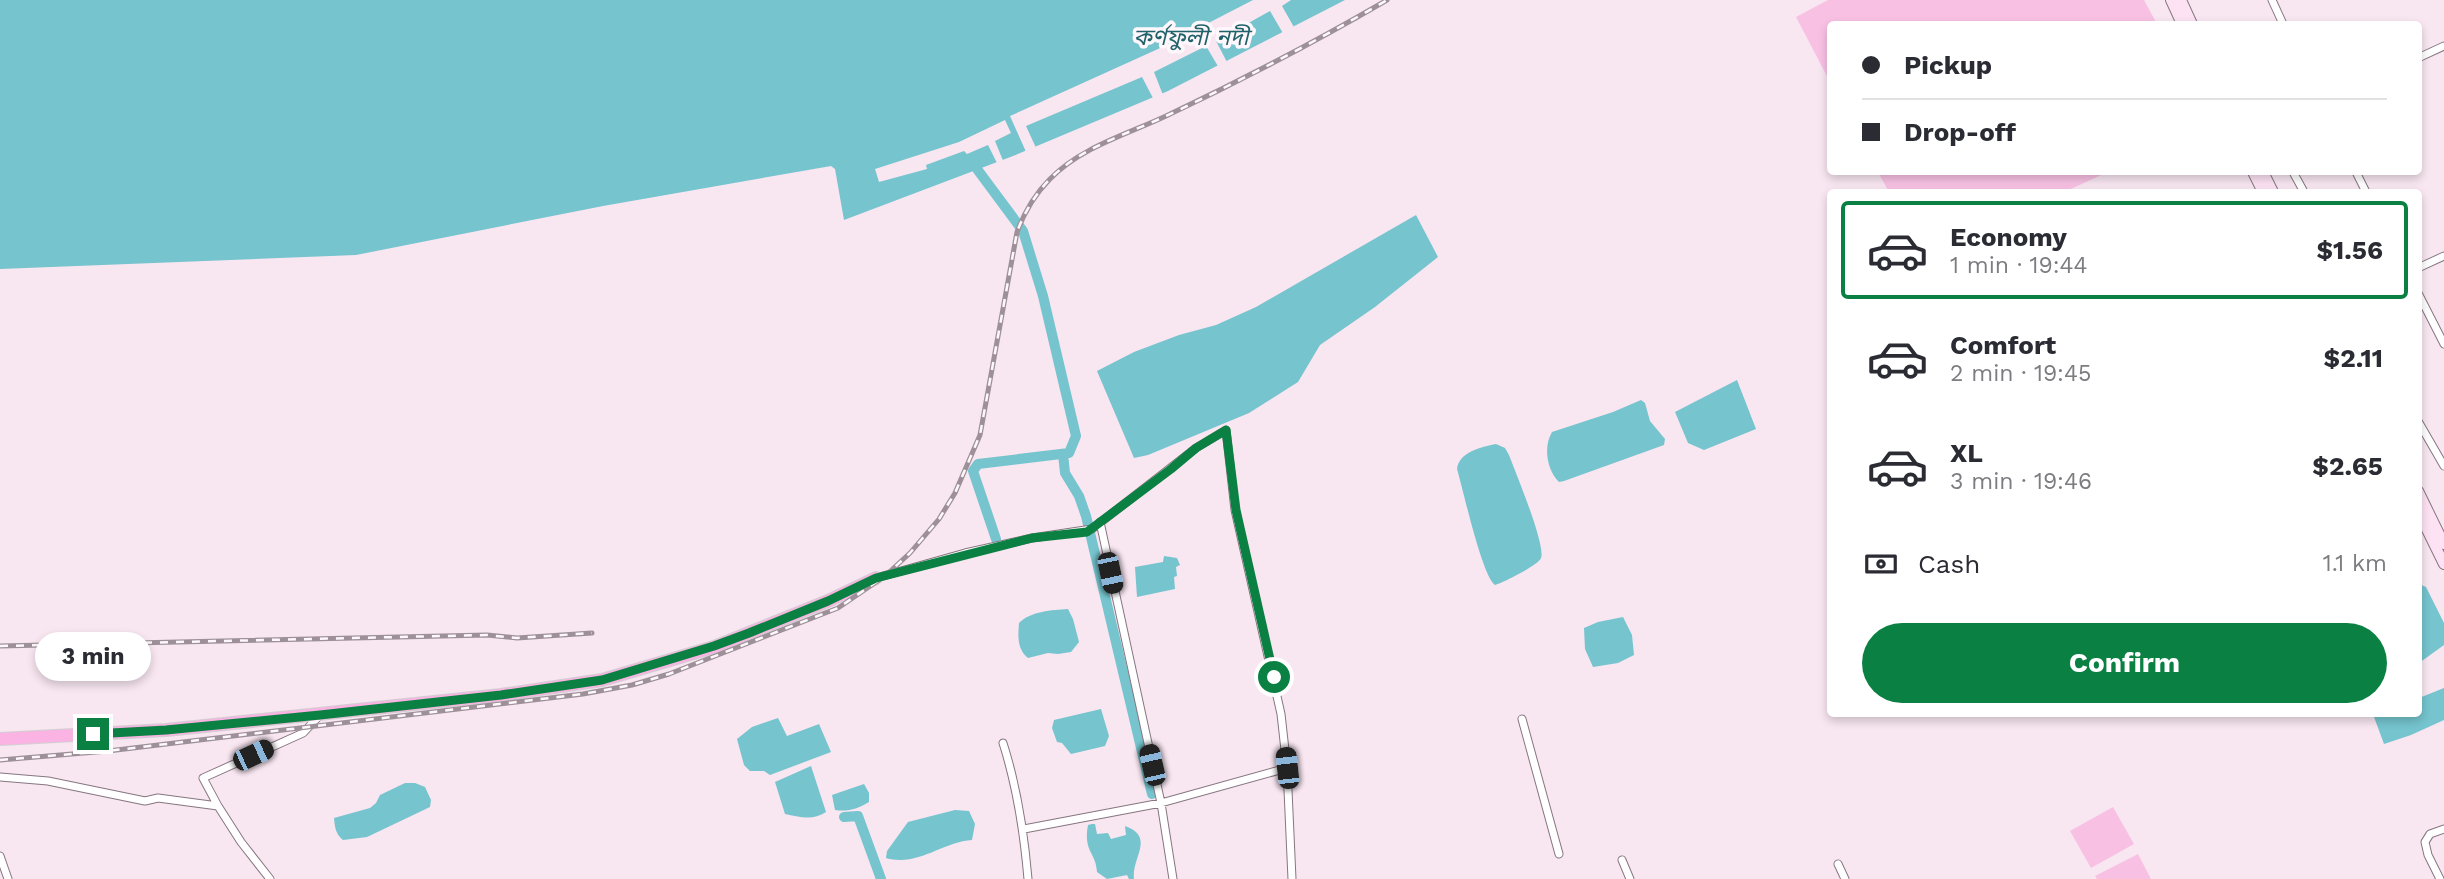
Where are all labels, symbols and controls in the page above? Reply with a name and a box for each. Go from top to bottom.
water label: কর্ণফুলী নদী [1133,23,1253,51]
text: Pickup [1904,50,1992,80]
text: Drop-off [1904,117,2016,147]
icon: car [1866,219,1929,282]
text: Economy [1950,222,2067,252]
text: $1.56 [2316,235,2383,265]
text: 1 min · 19:44 [1950,252,2088,279]
icon: car [1866,327,1929,390]
text: Comfort [1950,330,2056,360]
text: $2.11 [2324,343,2383,373]
text: 2 min · 19:45 [1950,360,2091,387]
icon: car [1866,435,1929,498]
text: XL [1950,438,1983,468]
text: $2.65 [2312,451,2383,481]
text: 3 min · 19:46 [1950,468,2092,495]
icon: cash [1862,545,1900,583]
text: Cash [1918,549,1980,579]
car [1096,550,1125,596]
text: 1.1 km [2323,550,2387,577]
button: Confirm [1862,623,2387,703]
callout: 3 min [35,632,151,682]
text: 3 min [62,643,124,670]
route start [1258,661,1290,693]
route end [77,718,109,750]
car [230,737,277,773]
car [1138,742,1167,788]
car [1275,746,1300,790]

